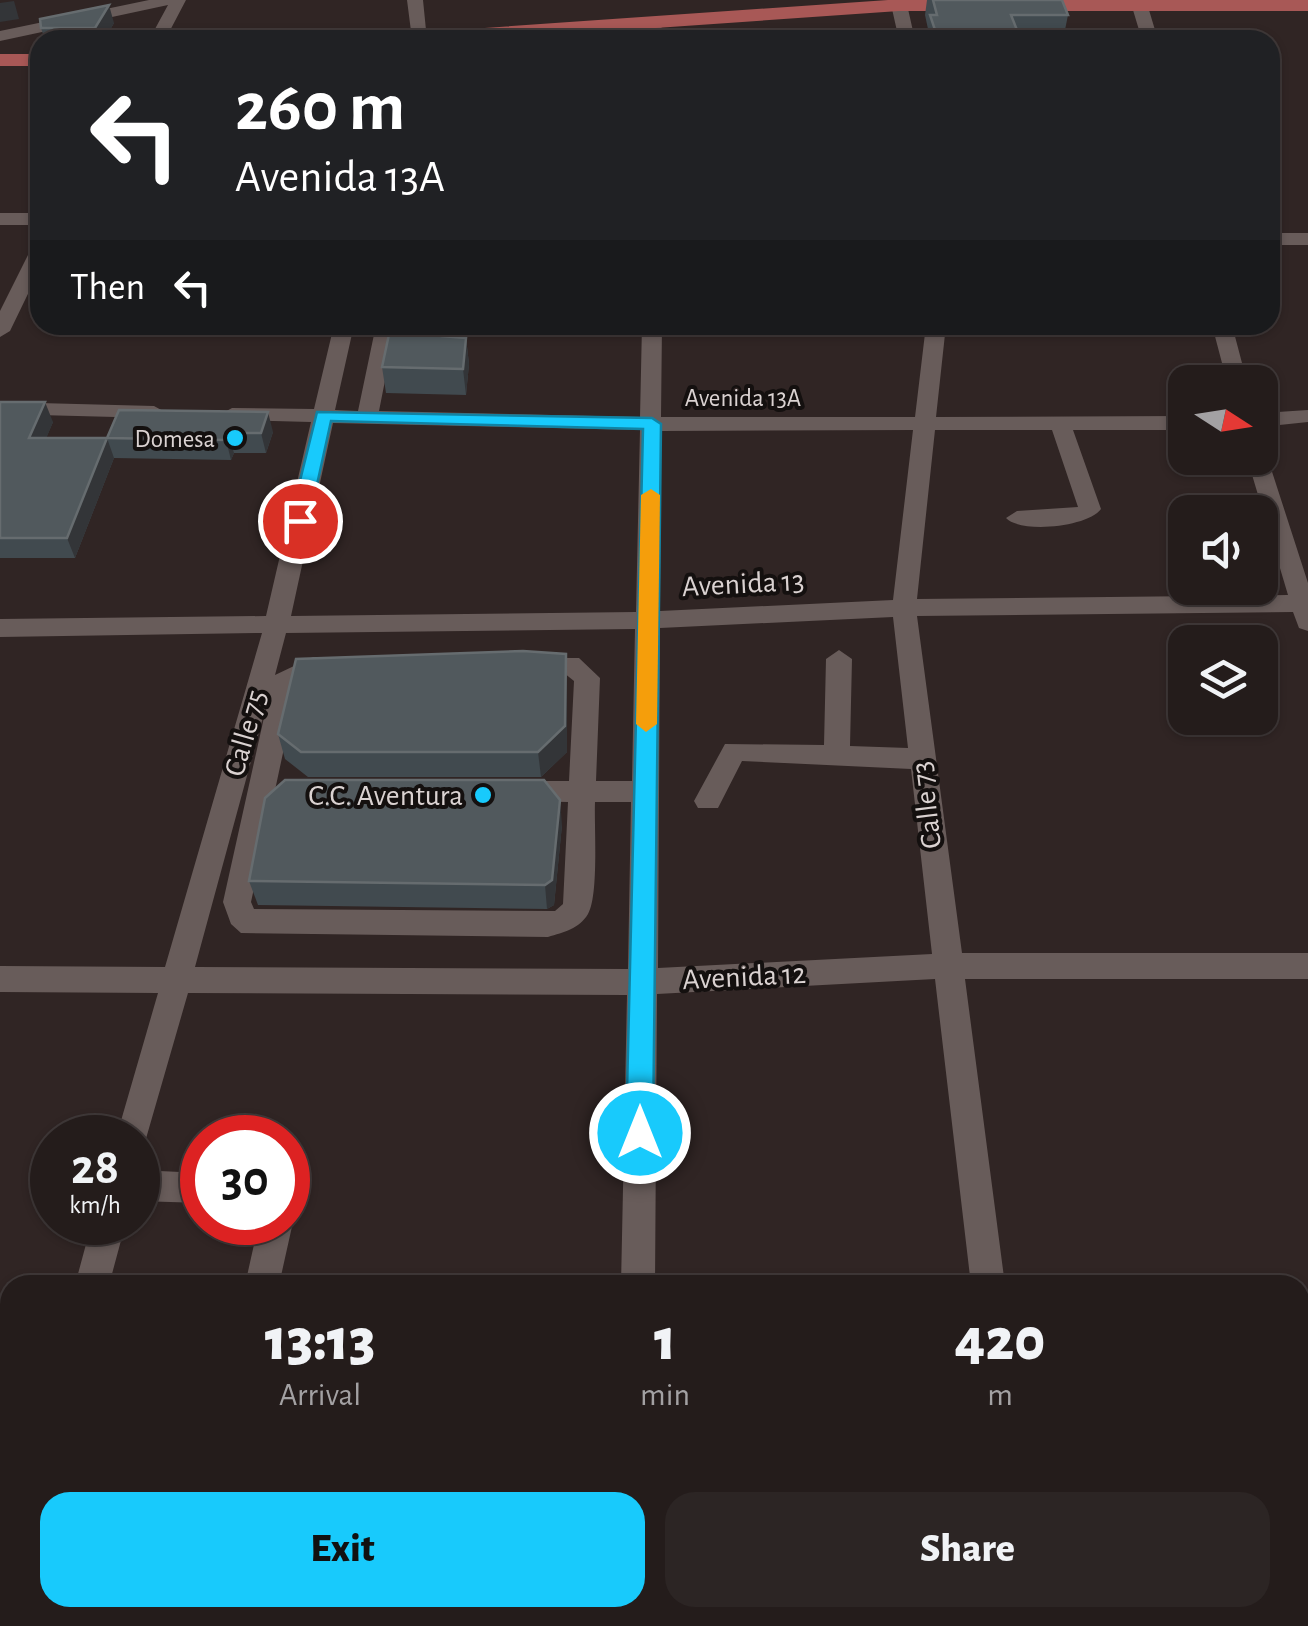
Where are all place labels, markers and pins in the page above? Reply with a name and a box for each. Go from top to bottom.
place label: Domesa [134,427,215,452]
marker: Domesa [224,427,246,449]
pin [258,479,343,564]
place label: C.C. Aventura [308,781,463,811]
marker: C.C. Aventura [472,784,494,806]

